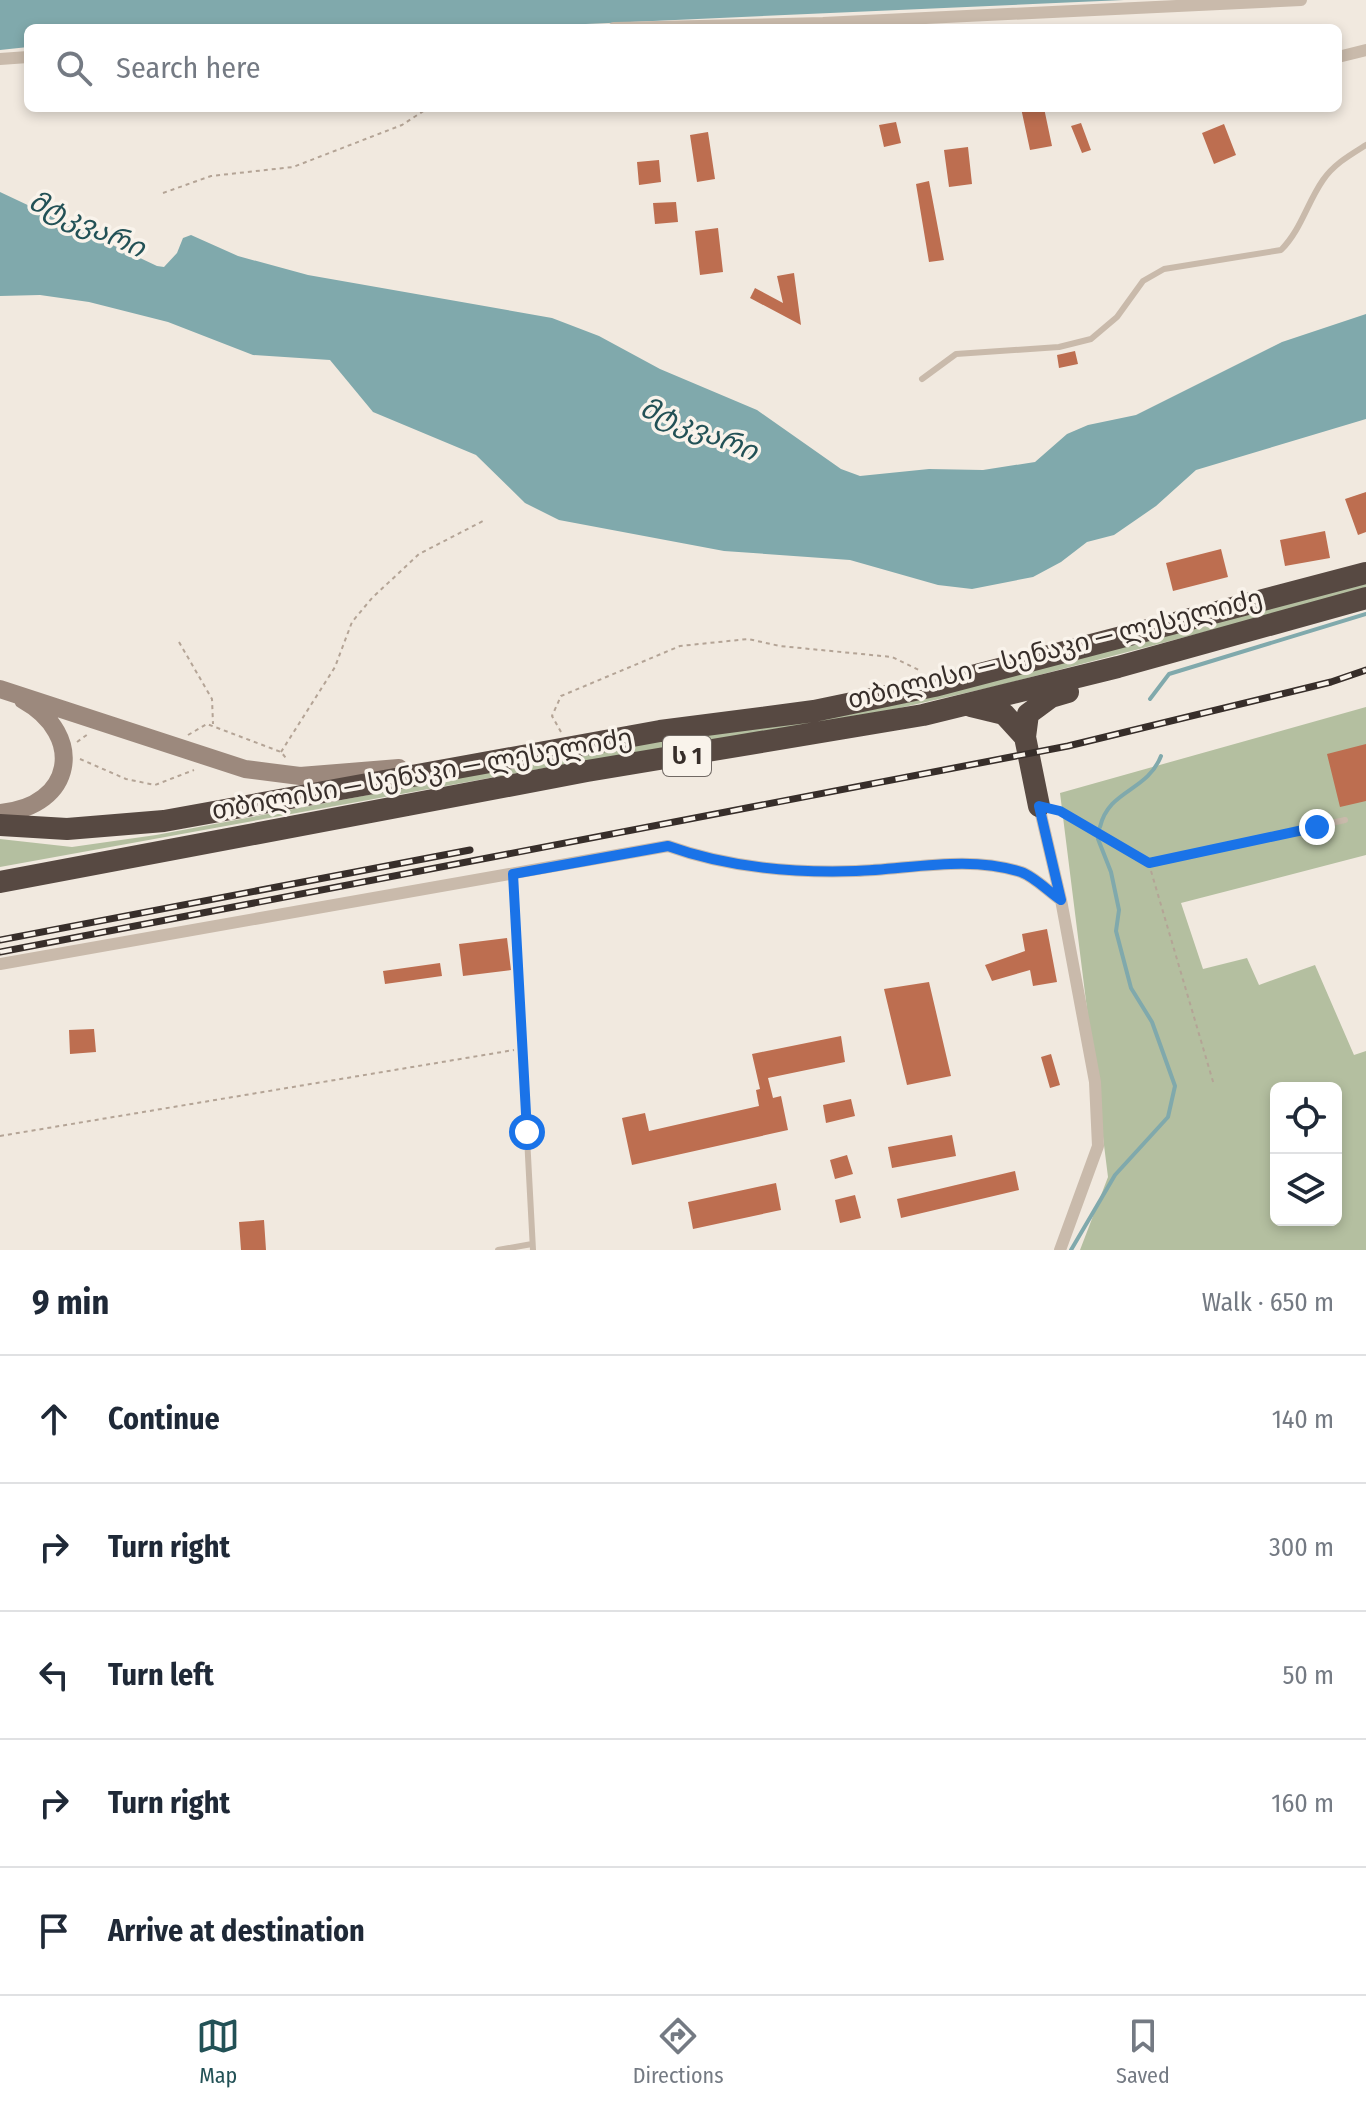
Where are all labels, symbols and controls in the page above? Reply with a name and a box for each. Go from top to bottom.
search box [24,24,1342,112]
icon: search [52,46,96,90]
text: Search here [116,50,261,86]
water label: მტკვარი [24,184,152,265]
water label: მტკვარი [636,391,764,468]
street label: თბილისი — სენაკი — ლესელიძე [844,582,1266,716]
street label: თბილისი — სენაკი — ლესელიძე [209,722,635,826]
road number: ს 1 [663,736,711,776]
route end [1299,809,1335,845]
map controls [1270,1082,1342,1226]
button: locate [1270,1082,1342,1154]
route start [509,1114,545,1150]
button: layers [1270,1154,1342,1226]
text: 9 min [32,1282,109,1323]
text: Walk · 650 m [1202,1287,1334,1318]
icon: ahead [32,1397,76,1441]
text: Continue [108,1401,220,1437]
text: 140 m [1272,1404,1334,1435]
icon: right [32,1525,76,1569]
text: Turn right [108,1529,230,1565]
text: 300 m [1269,1532,1334,1563]
icon: left [32,1653,76,1697]
text: Turn left [108,1657,214,1693]
text: 50 m [1282,1660,1334,1691]
icon: right [32,1781,76,1825]
text: Turn right [108,1785,230,1821]
text: 160 m [1271,1788,1334,1819]
icon: arrive [32,1909,76,1953]
text: Arrive at destination [108,1913,365,1949]
tab: Map [196,2014,240,2089]
tab: Directions [633,2014,724,2089]
tab: Saved [1116,2014,1170,2089]

